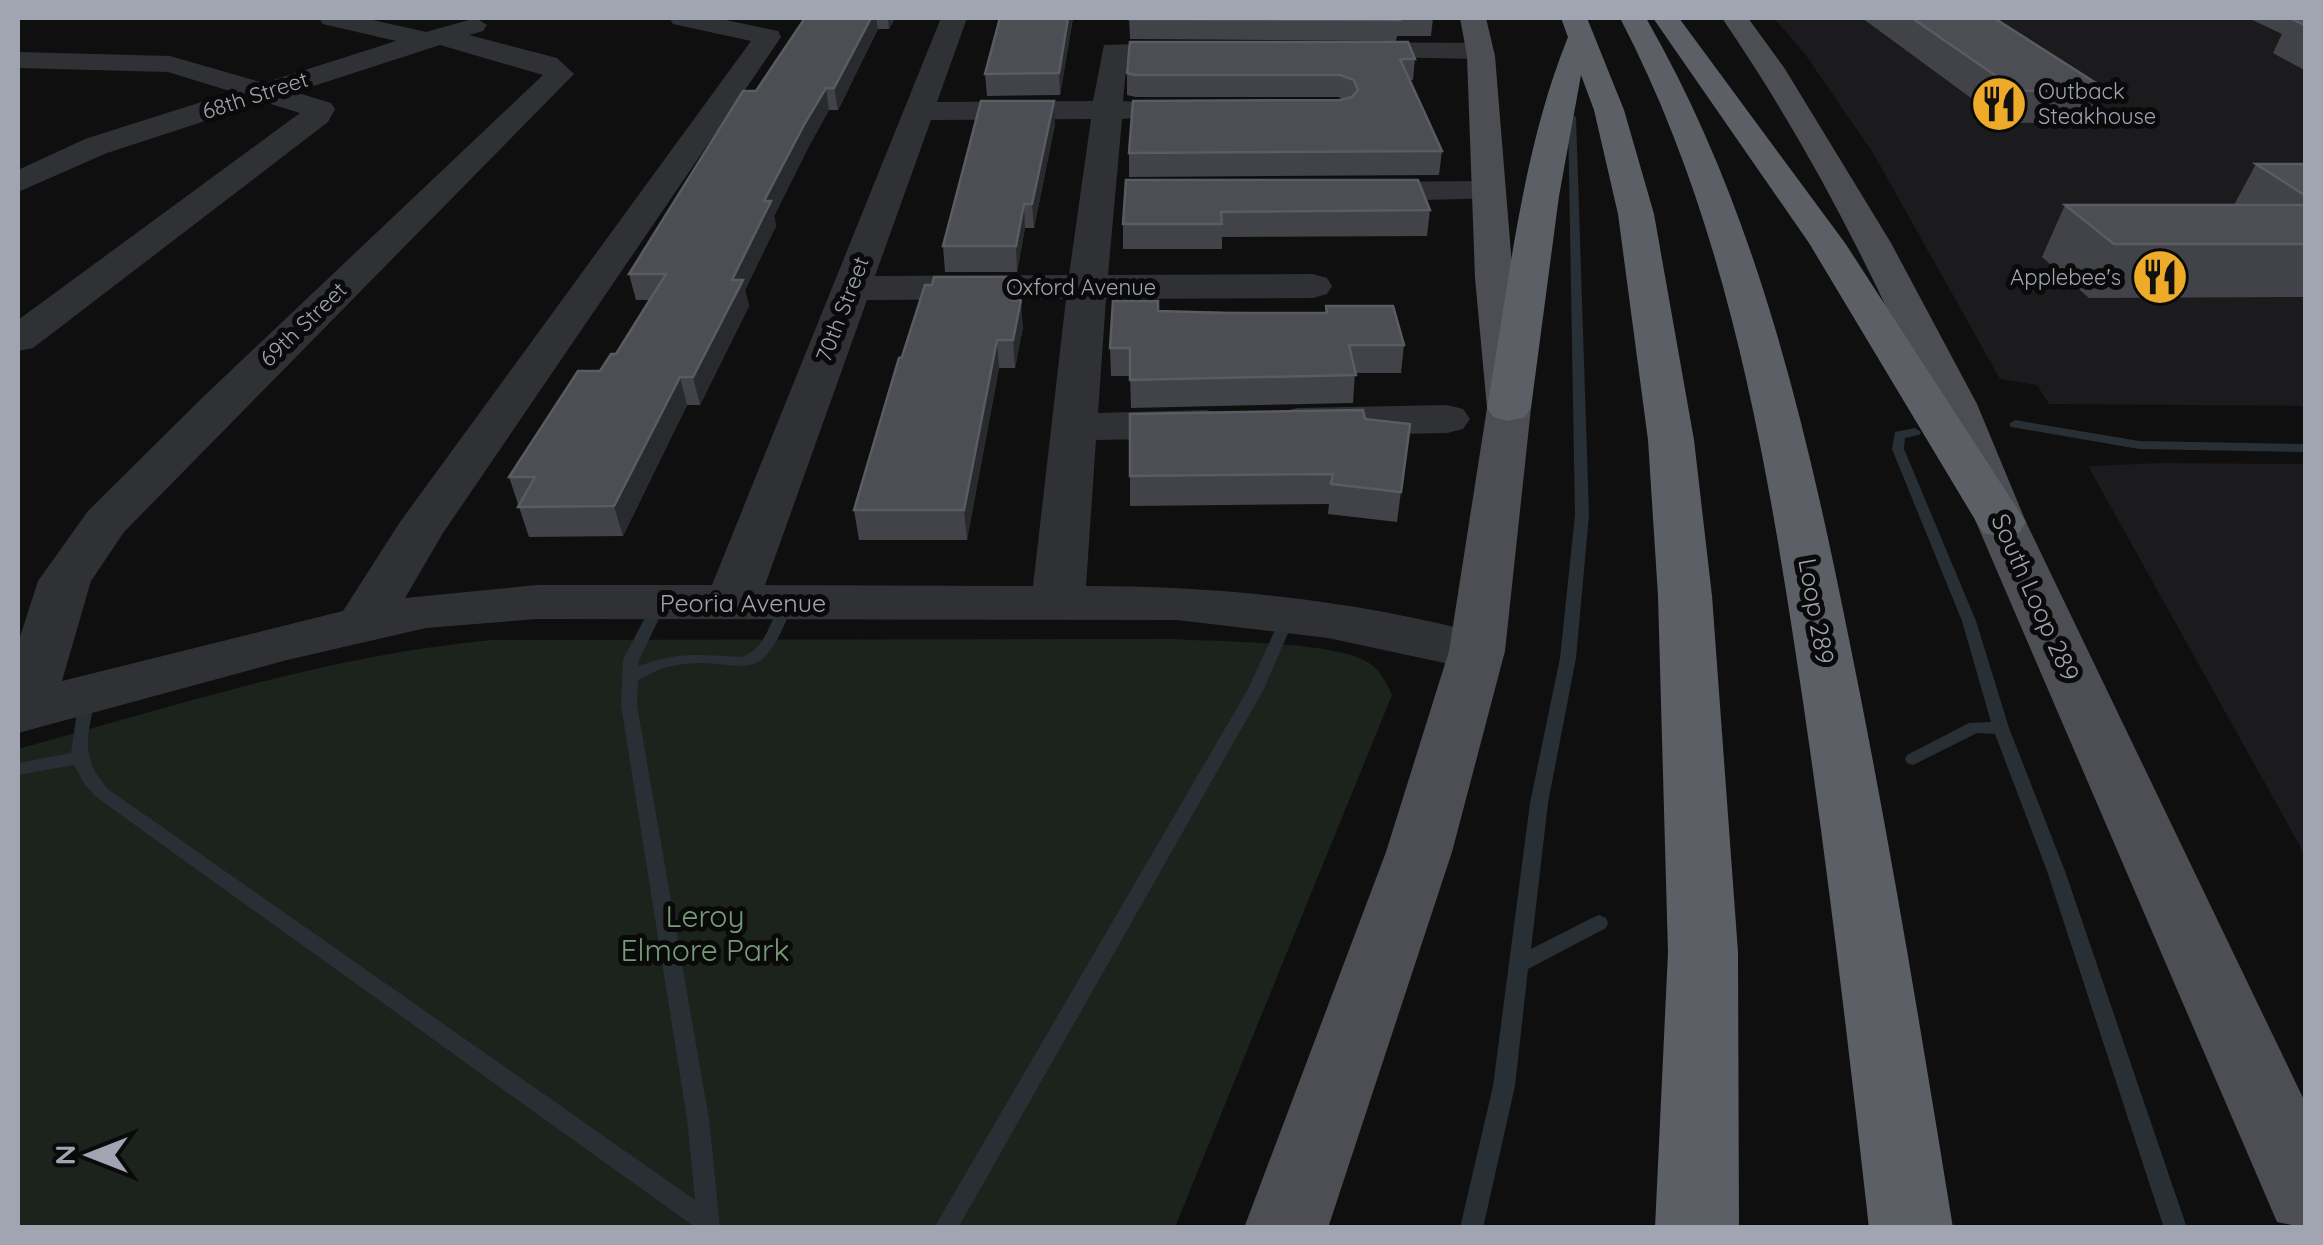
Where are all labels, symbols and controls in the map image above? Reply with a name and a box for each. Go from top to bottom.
street label: 68th Street [198,65,312,125]
restaurant icon: Outback Steakhouse [1969,74,2029,134]
place label: Outback Steakhouse [2038,77,2156,130]
restaurant icon: Applebee's [2130,247,2190,307]
street label: 70th Street [809,252,875,366]
place label: Applebee's [2010,263,2121,291]
street label: Oxford Avenue [1006,273,1156,301]
street label: 69th Street [254,276,352,372]
street label: South Loop 289 [1985,509,2087,685]
street label: Loop 289 [1792,556,1842,666]
street label: Peoria Avenue [660,587,826,618]
park label: Leroy Elmore Park [621,897,789,969]
north arrow [40,1105,140,1205]
text: N [47,1145,82,1165]

